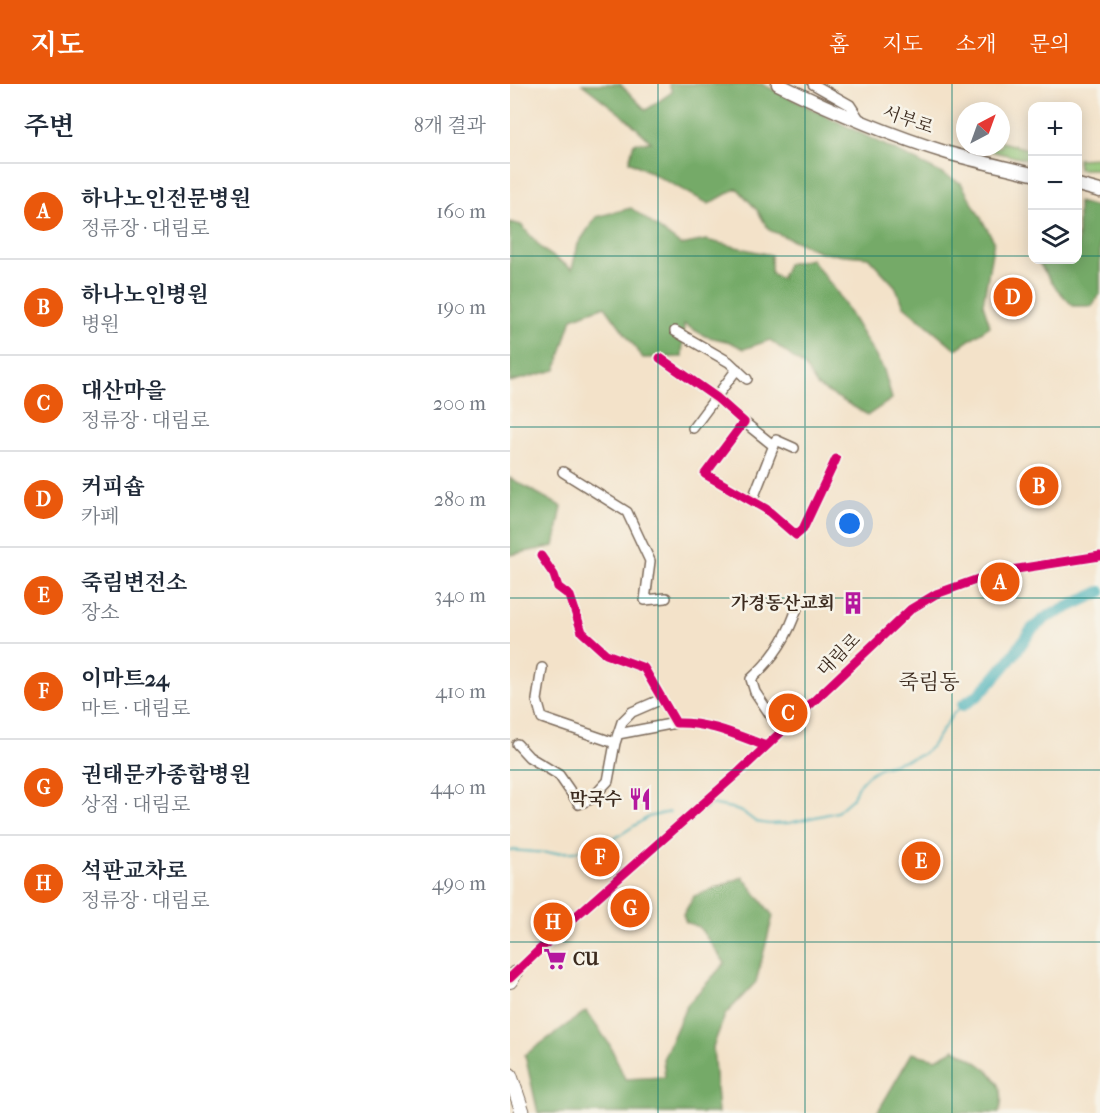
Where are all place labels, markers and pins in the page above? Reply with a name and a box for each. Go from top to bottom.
pin: D [994,274,1032,320]
pin: B [1020,464,1058,508]
pin: A [980,560,1020,604]
building icon: 가경동산교회 [840,590,866,616]
place label: 가경동산교회 [731,593,835,614]
pin: C [768,690,808,736]
restaurant icon: 막국수 [627,786,653,812]
place label: 막국수 [570,789,623,810]
pin: F [580,834,620,880]
pin: E [902,838,940,884]
pin: G [610,886,650,930]
pin: H [534,900,573,944]
supermarket icon: CU [542,946,568,972]
place label: CU [573,949,600,970]

